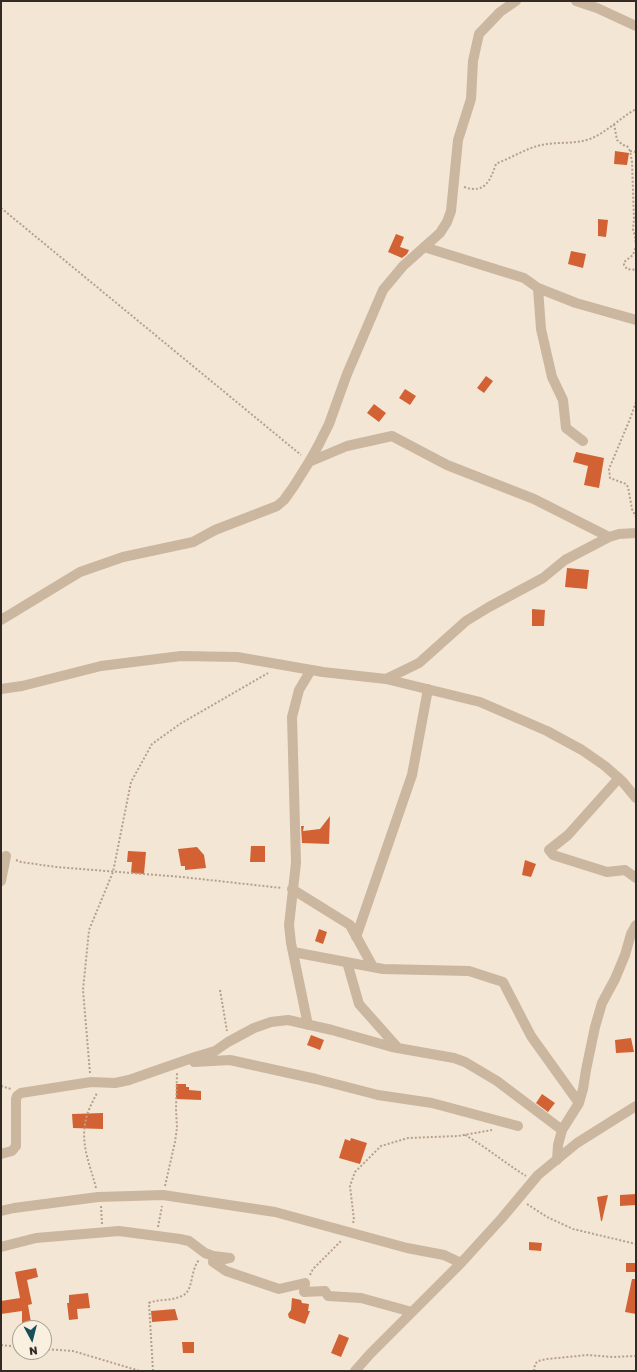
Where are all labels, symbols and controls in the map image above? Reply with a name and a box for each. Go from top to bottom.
north arrow [12,1320,52,1360]
text: N [28,1344,38,1358]

